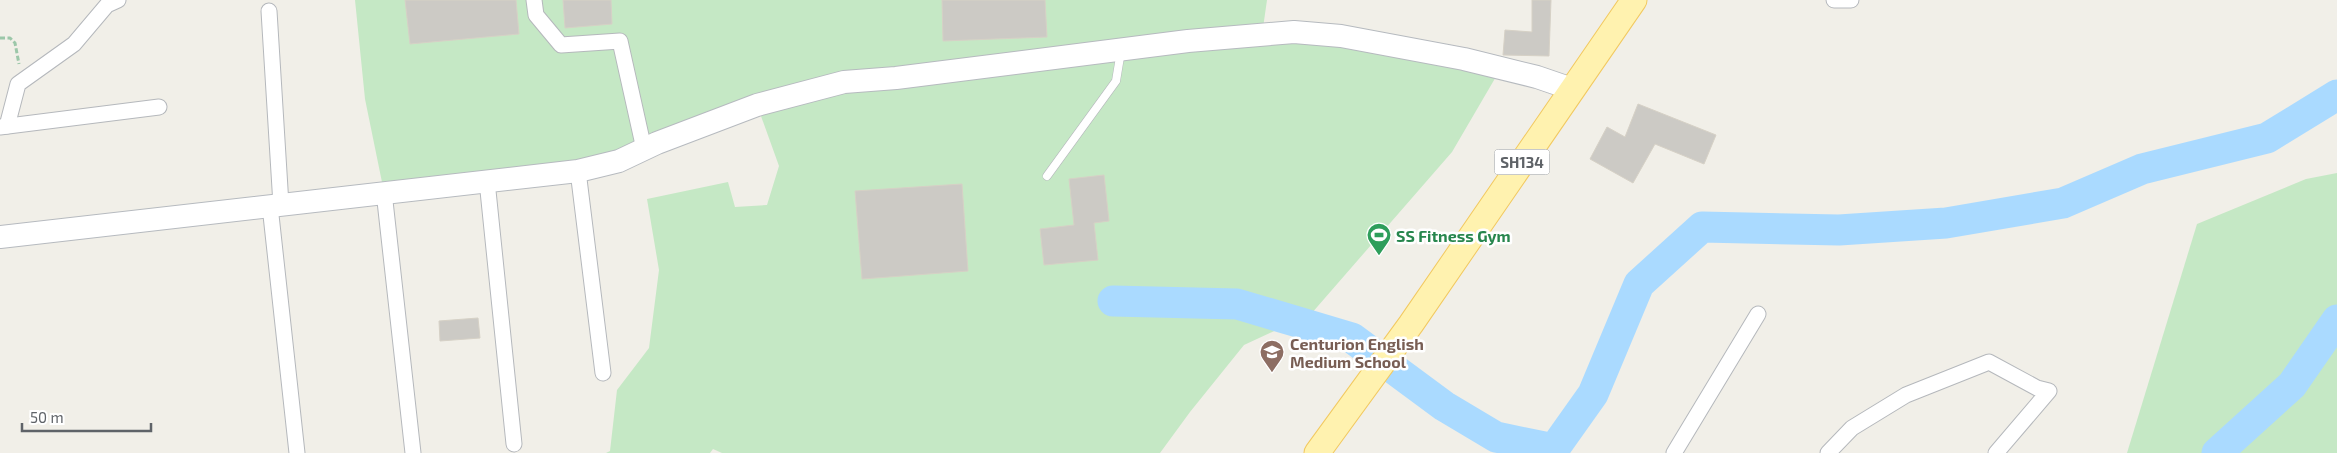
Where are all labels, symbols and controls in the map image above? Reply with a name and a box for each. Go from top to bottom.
road number: SH134 [1494,150,1550,174]
sports icon: SS Fitness Gym [1366,222,1392,256]
place label: SS Fitness Gym [1396,226,1511,246]
place label: Centurion English Medium School [1290,334,1424,371]
school or university icon: Centurion English Medium School [1259,339,1285,373]
scale bar [22,400,151,432]
text: 50 m [30,408,64,426]

